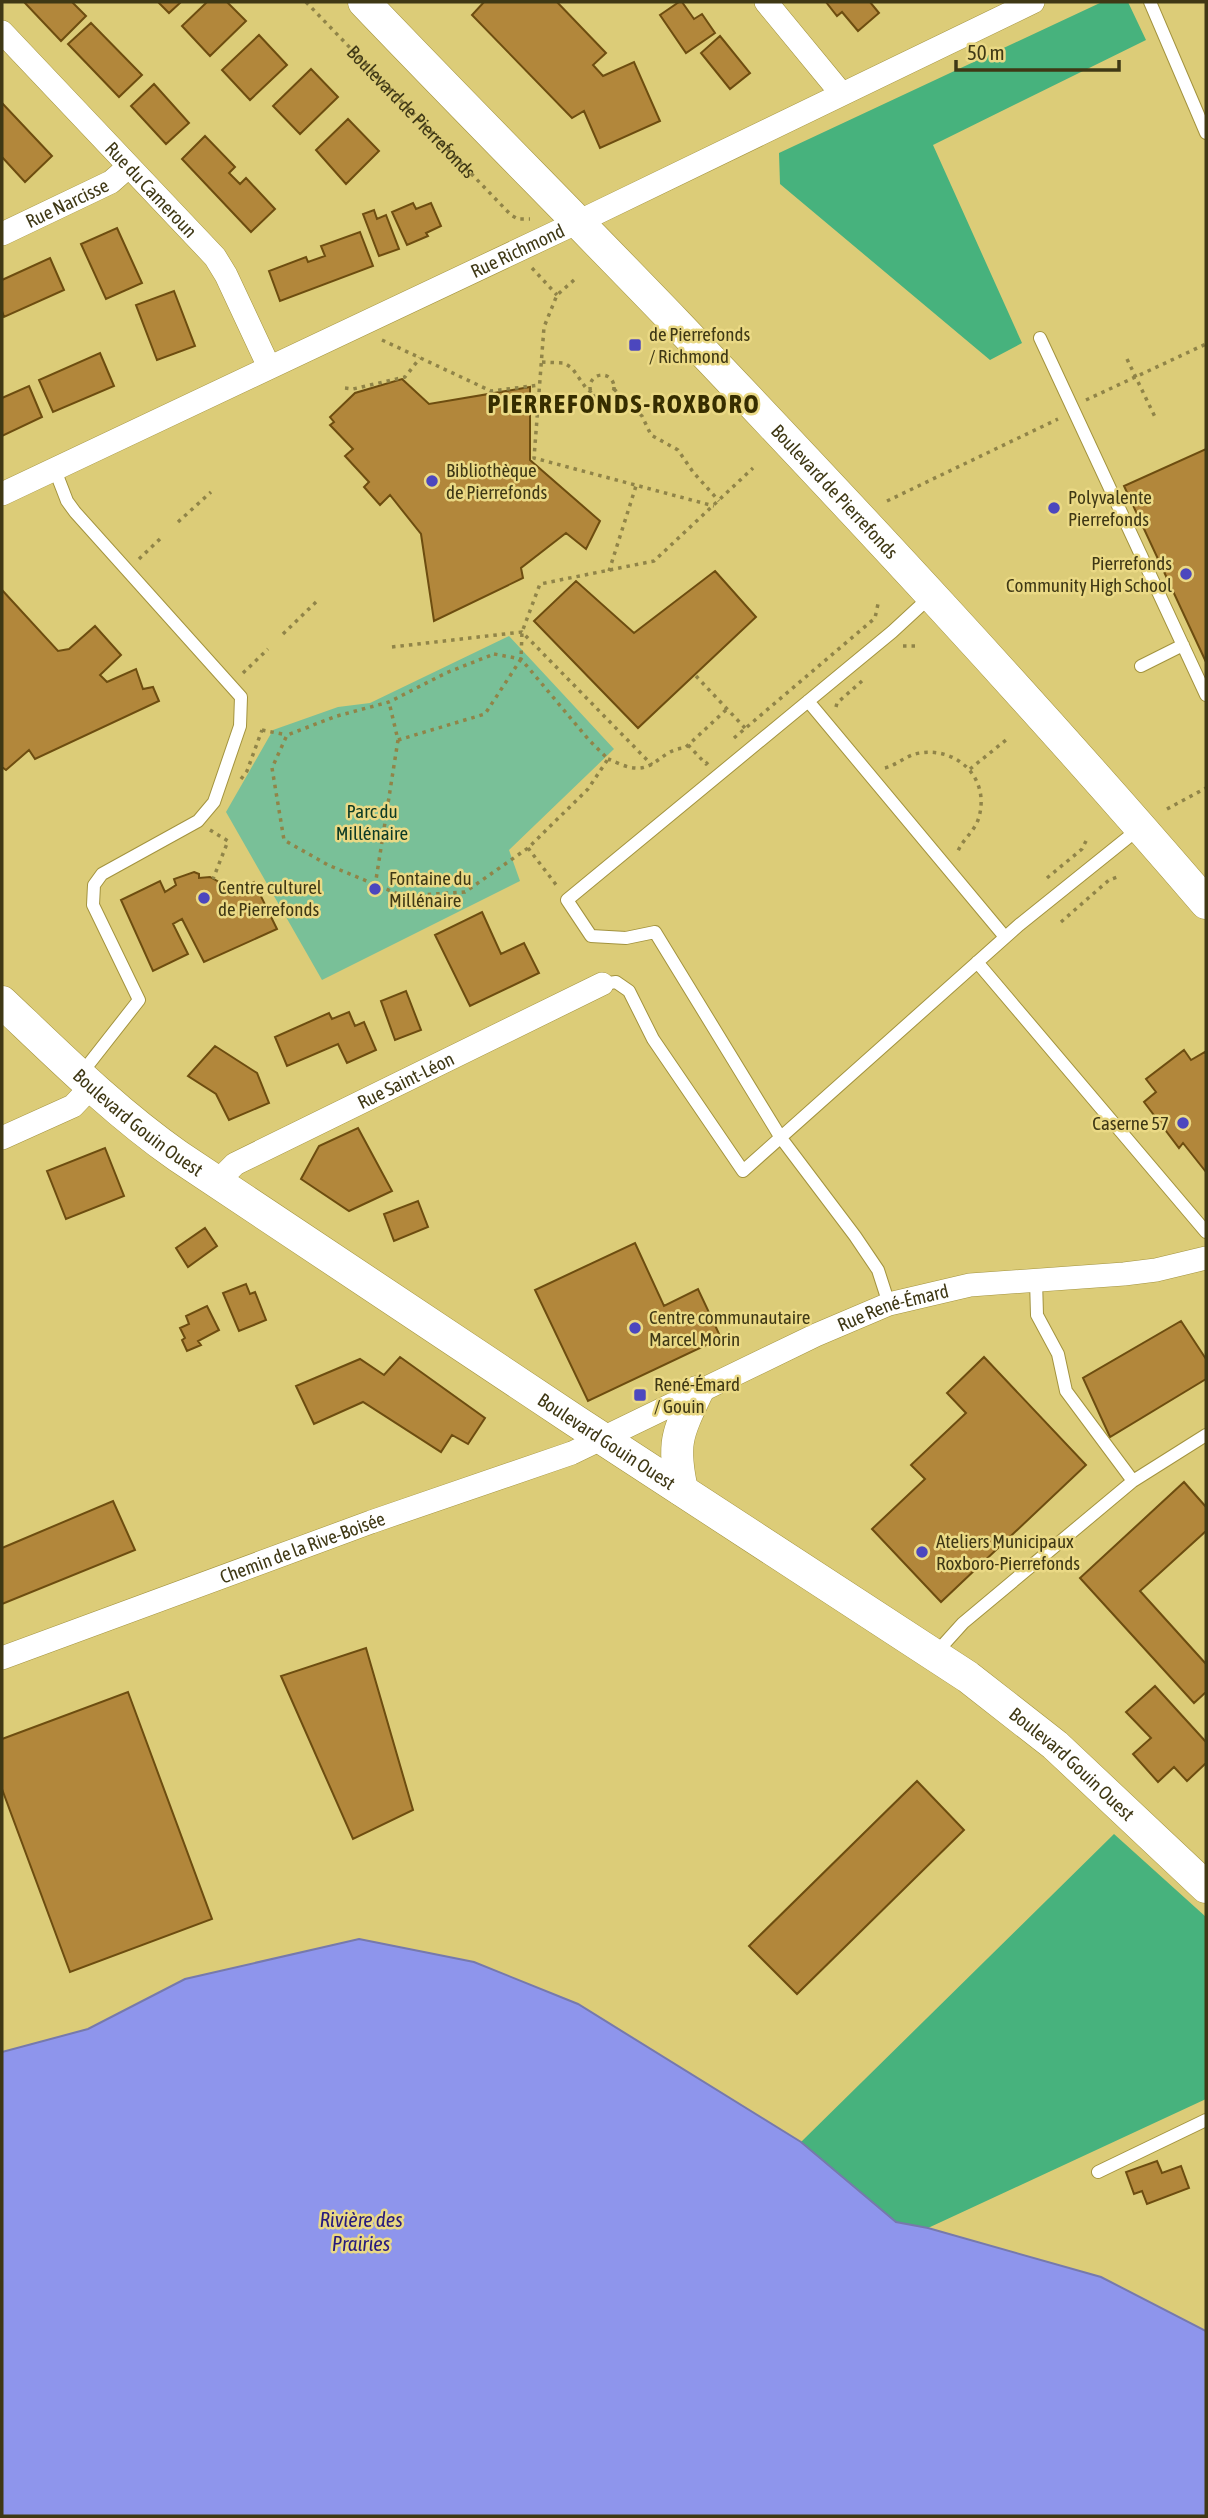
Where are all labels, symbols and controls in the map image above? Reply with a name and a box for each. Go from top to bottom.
scale bar [956,28,1119,72]
text: 50 m [967,40,1005,64]
street label: Boulevard de Pierrefonds [343,41,480,183]
street label: Rue du Cameroun [101,137,202,242]
street label: Rue Narcisse [22,174,112,232]
street label: Rue Richmond [467,219,568,282]
place label: de Pierrefonds / Richmond [649,323,750,367]
marker: de Pierrefonds / Richmond [627,337,643,353]
district label: PIERREFONDS-ROXBORO [487,389,761,419]
street label: Boulevard de Pierrefonds [767,420,903,563]
place label: Bibliothèque de Pierrefonds [446,459,547,503]
marker: Bibliothèque de Pierrefonds [424,473,440,489]
place label: Polyvalente Pierrefonds [1068,486,1152,530]
marker: Polyvalente Pierrefonds [1046,500,1062,516]
place label: Pierrefonds Community High School [1006,552,1172,596]
marker: Pierrefonds Community High School [1178,566,1194,582]
park label: Parc du Millénaire [336,800,408,844]
place label: Fontaine du Millénaire [389,867,472,911]
place label: Centre culturel de Pierrefonds [218,876,322,920]
marker: Fontaine du Millénaire [367,881,383,897]
marker: Centre culturel de Pierrefonds [196,890,212,906]
street label: Rue Saint-Léon [354,1047,458,1113]
street label: Boulevard Gouin Ouest [69,1064,207,1181]
place label: Caserne 57 [1092,1112,1169,1134]
marker: Caserne 57 [1175,1115,1191,1131]
street label: Rue René-Émard [834,1279,951,1336]
place label: Centre communautaire Marcel Morin [649,1306,810,1350]
marker: Centre communautaire Marcel Morin [627,1320,643,1336]
place label: René-Émard / Gouin [654,1373,740,1417]
marker: René-Émard / Gouin [632,1387,648,1403]
street label: Boulevard Gouin Ouest [534,1388,680,1494]
street label: Chemin de la Rive-Boisée [217,1507,388,1588]
place label: Ateliers Municipaux Roxboro-Pierrefonds [936,1530,1080,1574]
marker: Ateliers Municipaux Roxboro-Pierrefonds [914,1544,930,1560]
street label: Boulevard Gouin Ouest [1005,1703,1139,1825]
water label: Rivière des Prairies [319,2207,403,2255]

